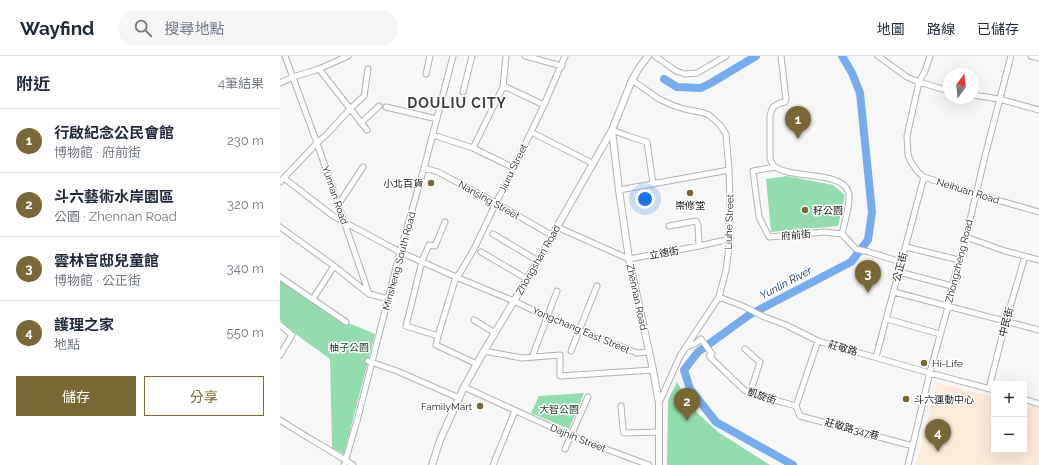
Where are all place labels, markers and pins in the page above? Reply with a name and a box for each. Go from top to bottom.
pin: 1 [785,106,811,139]
place label: 小北百貨 [383,178,423,189]
marker: 小北百貨 [426,178,436,188]
marker: 崇修堂 [685,188,695,198]
place label: 崇修堂 [675,200,705,211]
marker: 籽公園 [800,205,810,215]
place label: 籽公園 [813,205,843,216]
pin: 3 [855,260,881,293]
marker: Hi-Life [919,358,929,368]
place label: Hi-Life [932,358,963,369]
pin: 2 [674,388,700,421]
marker: 斗六運動中心 [901,394,911,404]
place label: 斗六運動中心 [914,394,974,405]
place label: FamilyMart [421,401,473,412]
marker: FamilyMart [475,401,485,411]
pin: 4 [925,419,951,452]

